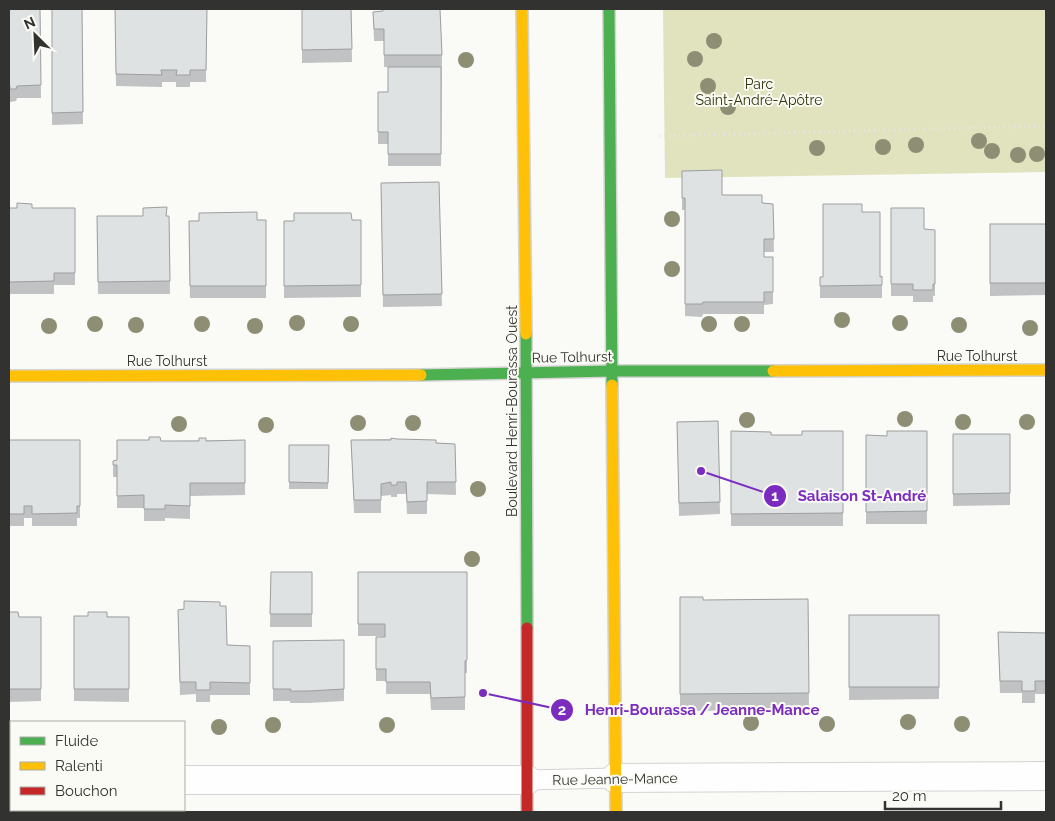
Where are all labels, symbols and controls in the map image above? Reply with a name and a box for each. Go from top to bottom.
north arrow [10,10,60,60]
text: N [22,14,38,33]
park label: Parc Saint-André-Apôtre [696,76,822,108]
street label: Boulevard Henri-Bourassa Ouest [504,305,520,517]
street label: Rue Tolhurst [532,348,613,366]
street label: Rue Tolhurst [937,348,1018,364]
street label: Rue Tolhurst [127,353,208,369]
callout: Salaison St-André [763,481,937,511]
text: 1 [771,487,779,505]
text: Salaison St-André [798,487,926,505]
callout: Henri-Bourassa / Jeanne-Mance [549,695,829,725]
text: 2 [558,701,566,719]
text: Henri-Bourassa / Jeanne-Mance [585,701,819,719]
legend [10,721,185,811]
text: Fluide [55,732,98,750]
text: Ralenti [55,757,103,775]
street label: Rue Jeanne-Mance [552,770,678,788]
scale bar [885,778,1001,810]
text: Bouchon [55,782,117,800]
text: 20 m [892,787,927,805]

